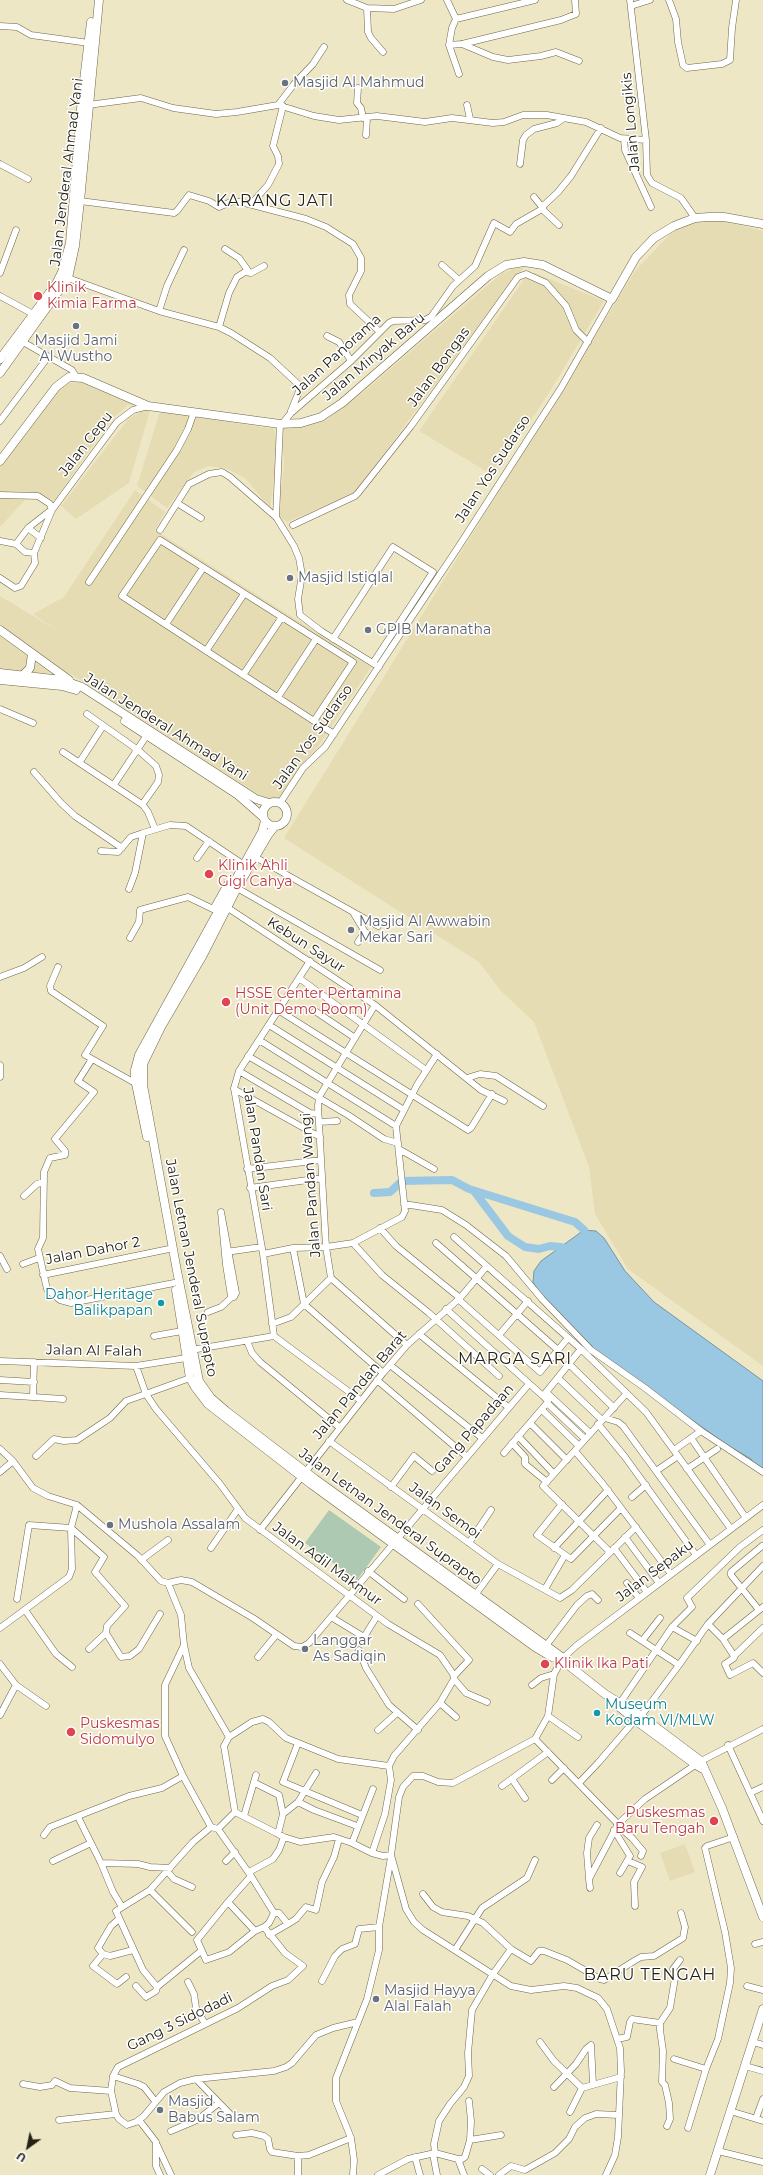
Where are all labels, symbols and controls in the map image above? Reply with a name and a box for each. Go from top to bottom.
street label: Jalan Longikis [618,72,644,172]
place label: Masjid Al Mahmud [293,75,425,91]
street label: Jalan Jenderal Ahmad Yani [47,77,87,267]
marker: Masjid Al Mahmud [280,78,290,88]
district label: KARANG JATI [216,191,334,211]
place label: Klinik Kimia Farma [47,280,137,312]
marker: Klinik Kimia Farma [32,290,44,302]
street label: Jalan Minyak Baru [319,309,429,405]
street label: Jalan Panorama [289,311,385,399]
marker: Masjid Jami Al Wustho [71,321,81,331]
street label: Jalan Bongas [405,324,473,410]
place label: Masjid Jami Al Wustho [34,333,118,366]
street label: Jalan Cepu [56,408,116,480]
street label: Jalan Yos Sudarso [452,412,534,526]
place label: Masjid Istiqlal [298,570,393,586]
marker: Masjid Istiqlal [285,573,295,583]
place label: GPIB Maranatha [376,622,491,638]
marker: GPIB Maranatha [363,625,373,635]
street label: Jalan Jenderal Ahmad Yani [81,670,251,784]
street label: Jalan Yos Sudarso [270,682,356,792]
place label: Klinik Ahli Gigi Cahya [218,858,292,890]
marker: Klinik Ahli Gigi Cahya [203,868,215,880]
street label: Kebun Sayur [264,914,348,976]
place label: Masjid Al Awwabin Mekar Sari [359,914,491,946]
marker: Masjid Al Awwabin Mekar Sari [346,925,356,935]
place label: HSSE Center Pertamina (Unit Demo Room) [235,986,401,1018]
marker: HSSE Center Pertamina (Unit Demo Room) [220,996,232,1008]
street label: Jalan Pandan Sari [239,1086,275,1212]
street label: Jalan Pandan Wangi [298,1112,324,1258]
street label: Jalan Letnan Jenderal Suprapto [162,1158,220,1378]
street label: Jalan Dahor 2 [44,1234,142,1268]
place label: Dahor Heritage Balikpapan [45,1287,153,1320]
marker: Dahor Heritage Balikpapan [156,1298,166,1308]
street label: Jalan Pandan Barat [310,1327,410,1443]
street label: Jalan Al Falah [46,1342,142,1360]
district label: MARGA SARI [458,1349,572,1369]
street label: Gang Papadaan [431,1381,517,1477]
street label: Jalan Letnan Jenderal Suprapto [295,1445,485,1589]
street label: Jalan Semoi [406,1479,484,1543]
place label: Mushola Assalam [118,1517,240,1533]
street label: Jalan Adil Makmur [269,1519,385,1609]
marker: Mushola Assalam [105,1520,115,1530]
street label: Jalan Sepaku [613,1536,697,1606]
place label: Langgar As Sadiqin [313,1633,386,1666]
marker: Langgar As Sadiqin [300,1644,310,1654]
place label: Klinik Ika Pati [554,1656,649,1672]
marker: Klinik Ika Pati [539,1658,551,1670]
place label: Museum Kodam VI/MLW [605,1697,715,1730]
marker: Museum Kodam VI/MLW [592,1708,602,1718]
place label: Puskesmas Sidomulyo [80,1716,160,1748]
marker: Puskesmas Sidomulyo [65,1726,77,1738]
place label: Puskesmas Baru Tengah [615,1805,705,1838]
marker: Puskesmas Baru Tengah [708,1815,720,1827]
district label: BARU TENGAH [584,1965,716,1985]
place label: Masjid Hayya Alal Falah [384,1983,476,2016]
street label: Gang 3 Sidodadi [125,1989,235,2055]
marker: Masjid Hayya Alal Falah [371,1994,381,2004]
place label: Masjid Babus Salam [168,2094,260,2126]
marker: Masjid Babus Salam [155,2105,165,2115]
north arrow [8,2127,48,2167]
text: U [14,2149,29,2165]

